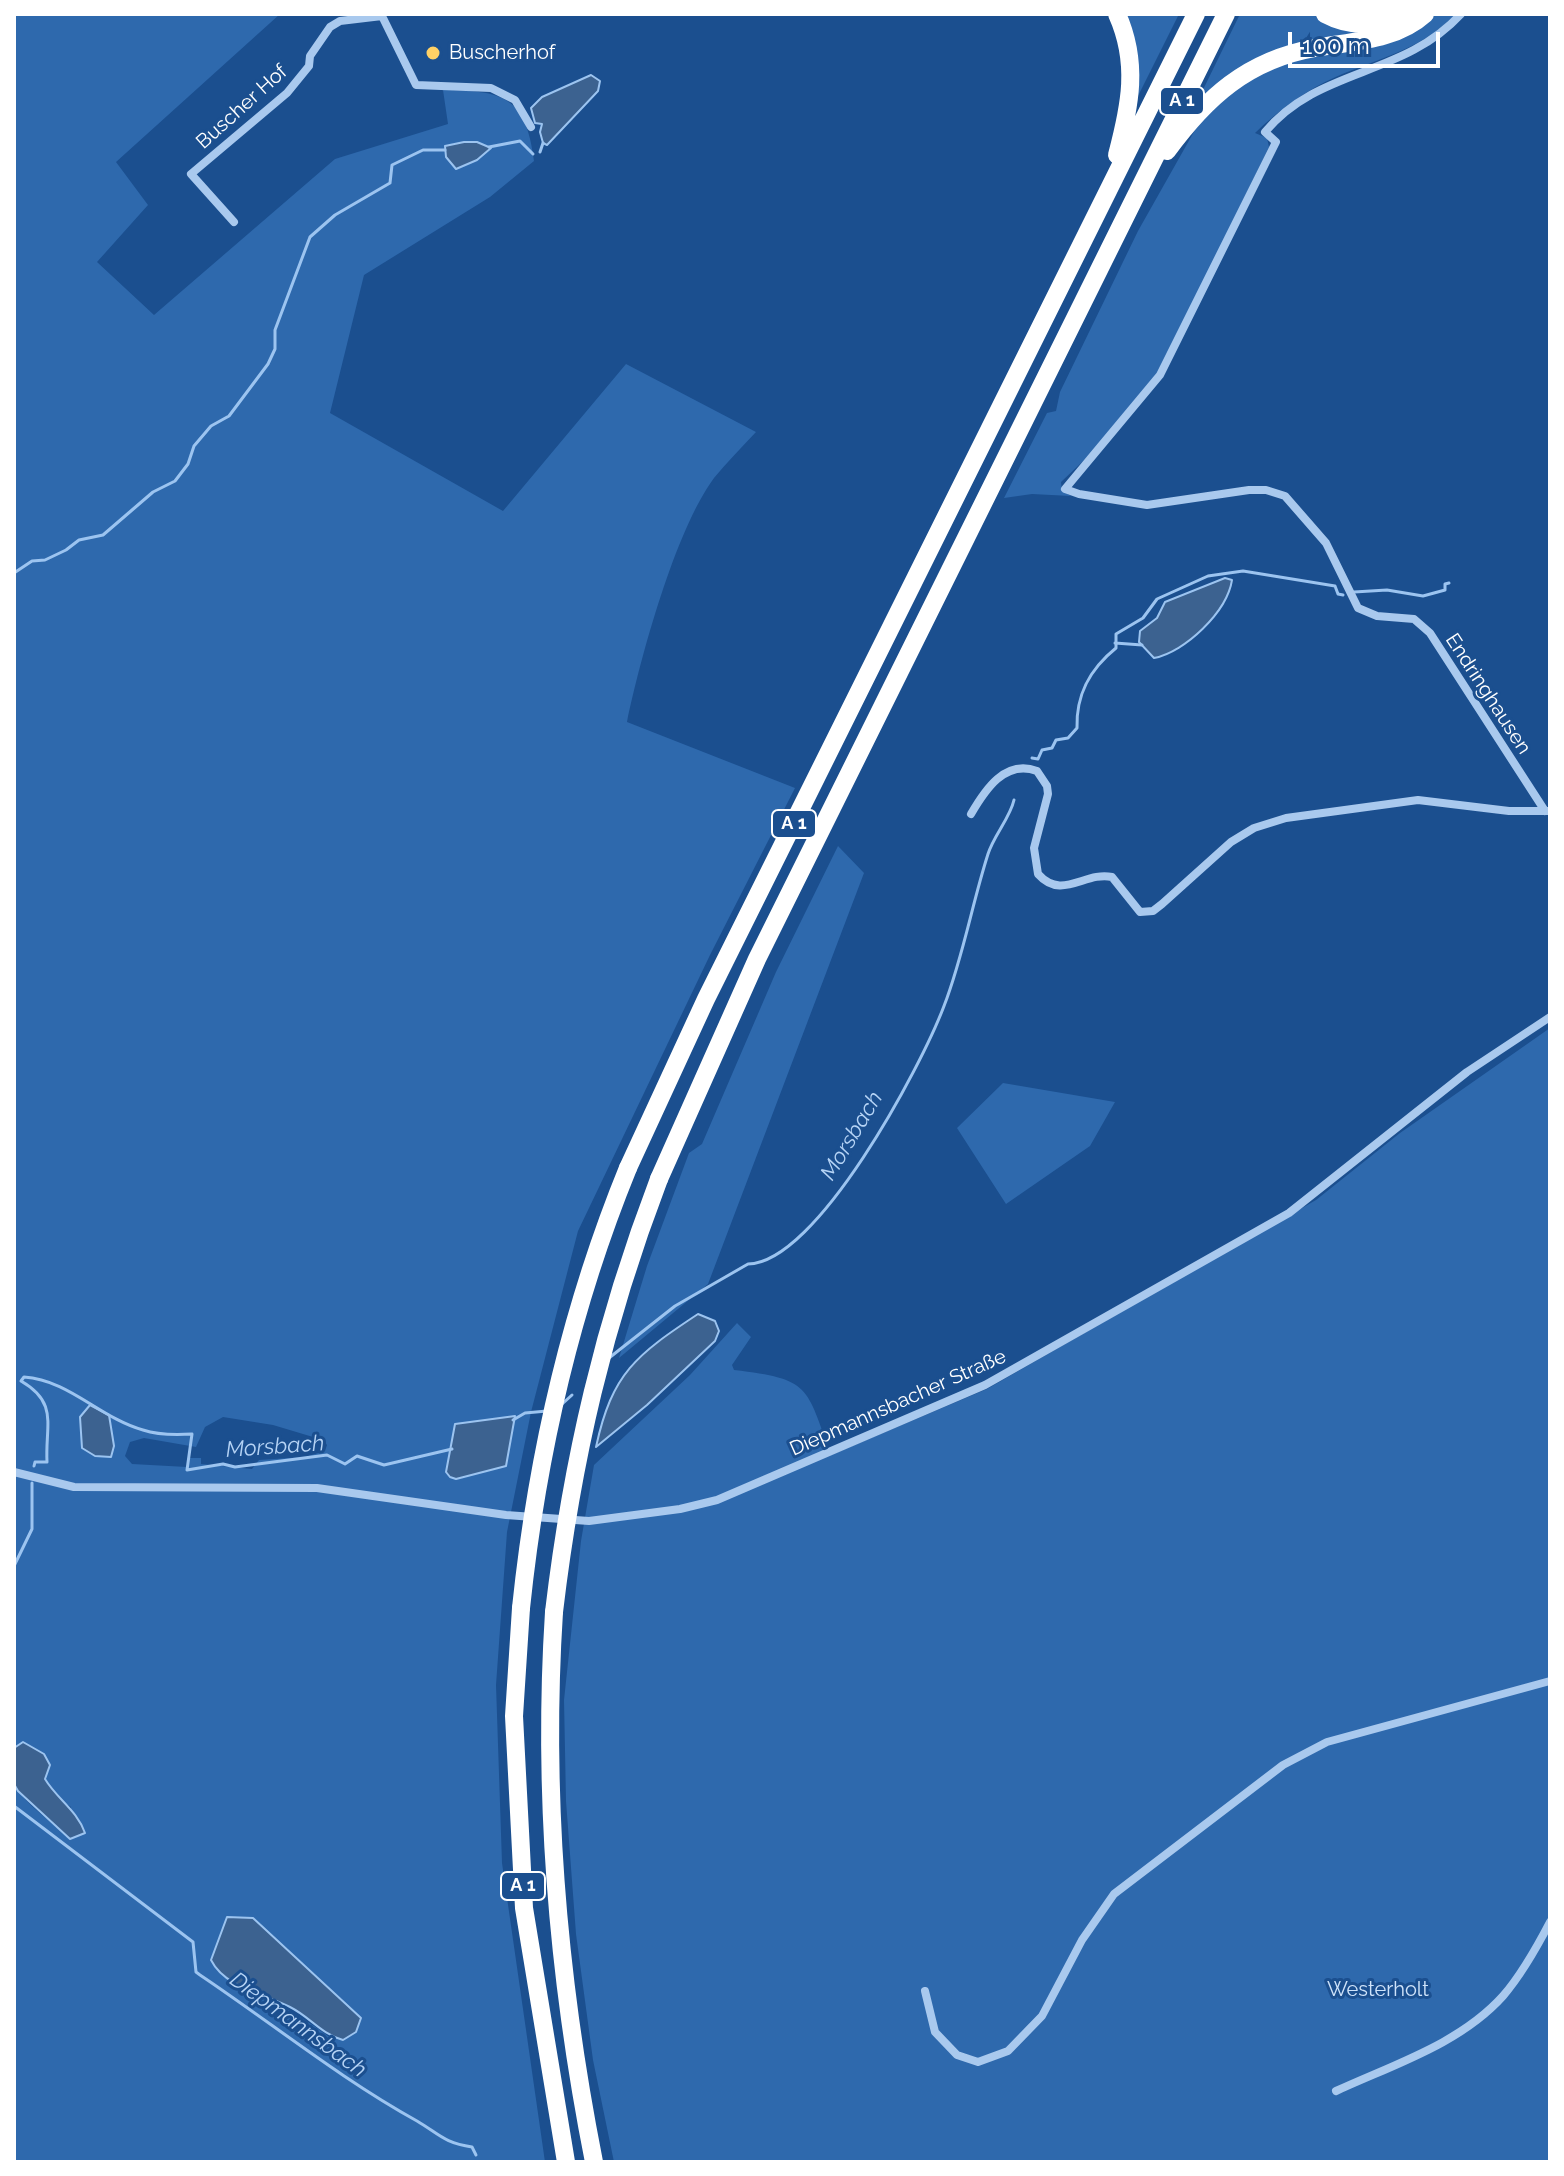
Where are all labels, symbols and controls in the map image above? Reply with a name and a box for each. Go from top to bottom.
scale bar [1292,16,1444,66]
text: 100 m [1302,31,1370,60]
place label: Buscherhof [449,41,555,65]
marker: Buscherhof [424,44,442,62]
street label: Buscher Hof [192,60,292,154]
road number: A 1 [1160,87,1204,115]
street label: Endringhausen [1440,629,1536,759]
road number: A 1 [772,810,816,838]
water label: Morsbach [815,1087,889,1185]
street label: Diepmannsbacher Straße [786,1344,1010,1462]
water label: Morsbach [225,1430,325,1464]
road number: A 1 [501,1872,545,1900]
water label: Diepmannsbach [225,1967,371,2083]
park label: Westerholt [1327,1978,1429,2002]

